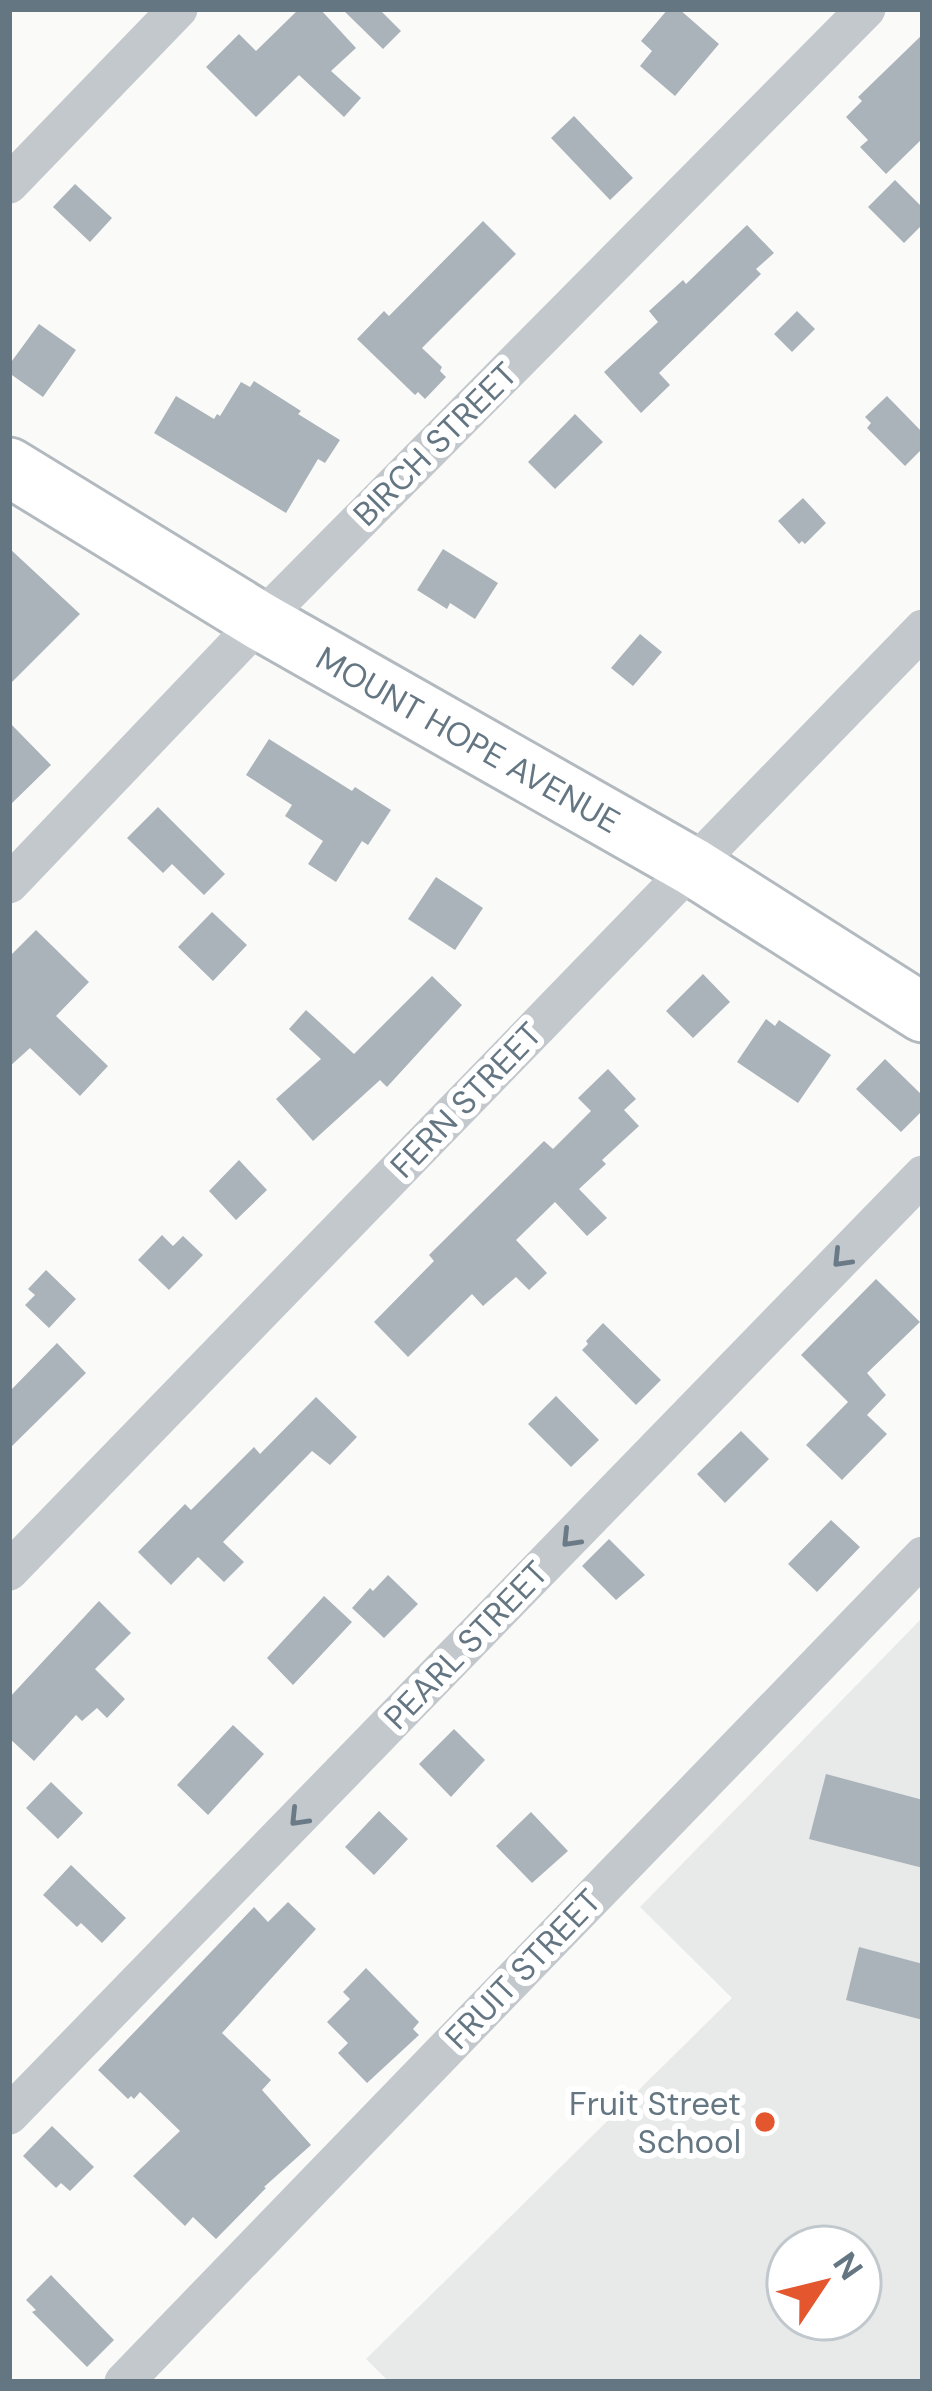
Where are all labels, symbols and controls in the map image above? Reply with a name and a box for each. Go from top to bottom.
street label: BIRCH STREET [344,353,526,535]
street label: MOUNT HOPE AVENUE [309,636,628,843]
street label: FERN STREET [381,1013,551,1187]
one-way arrow [834,1245,856,1267]
one-way arrow [562,1525,584,1547]
street label: PEARL STREET [375,1552,557,1738]
one-way arrow [290,1804,312,1826]
street label: FRUIT STREET [436,1880,610,2058]
place label: Fruit Street School [569,2082,741,2163]
marker: Fruit Street School [752,2109,778,2135]
north arrow [764,2223,884,2343]
text: N [824,2244,873,2288]

